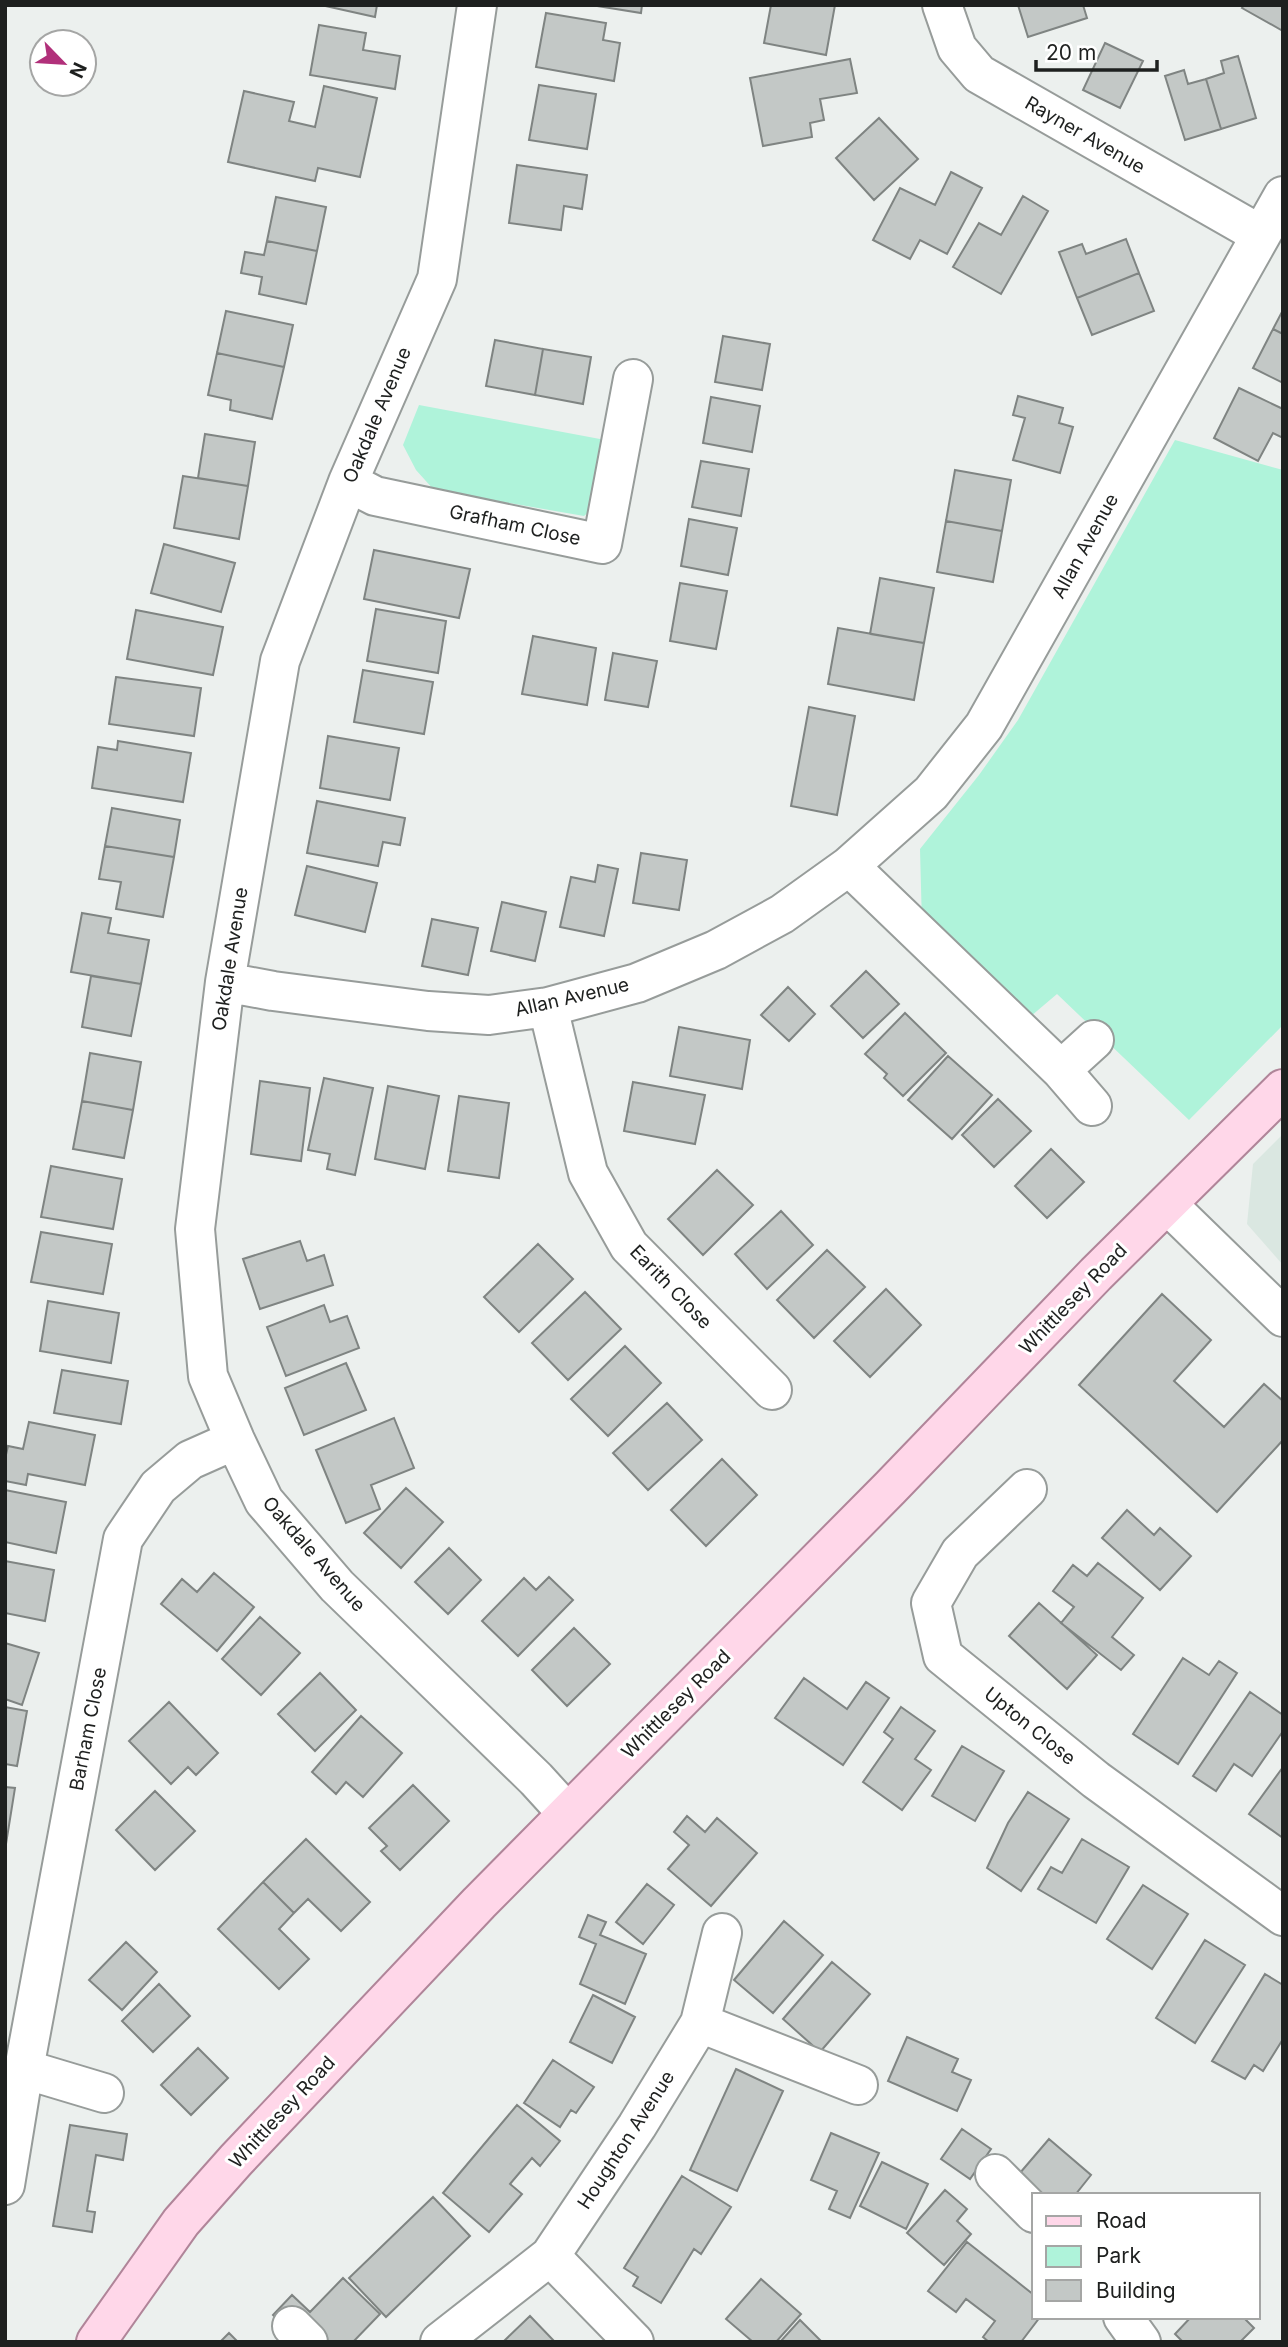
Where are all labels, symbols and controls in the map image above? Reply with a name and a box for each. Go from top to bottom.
north arrow [28,28,98,98]
scale bar [1036,28,1157,72]
text: 20 m [1046,40,1096,65]
text: N [64,59,91,81]
street label: Rayner Avenue [1021,91,1149,179]
street label: Oakdale Avenue [338,344,416,486]
street label: Allan Avenue [1047,490,1123,602]
street label: Grafham Close [447,500,583,550]
street label: Oakdale Avenue [207,885,253,1033]
street label: Allan Avenue [513,973,631,1021]
street label: Whittlesey Road [1014,1239,1132,1359]
street label: Earith Close [625,1240,717,1334]
street label: Oakdale Avenue [258,1492,370,1616]
street label: Whittlesey Road [617,1645,735,1763]
street label: Barham Close [65,1665,111,1793]
street label: Upton Close [980,1682,1080,1770]
street label: Whittlesey Road [224,2051,340,2173]
street label: Houghton Avenue [573,2066,679,2214]
legend [1032,2193,1260,2319]
text: Road [1096,2208,1147,2233]
text: Park [1096,2243,1141,2268]
text: Building [1096,2278,1176,2303]

